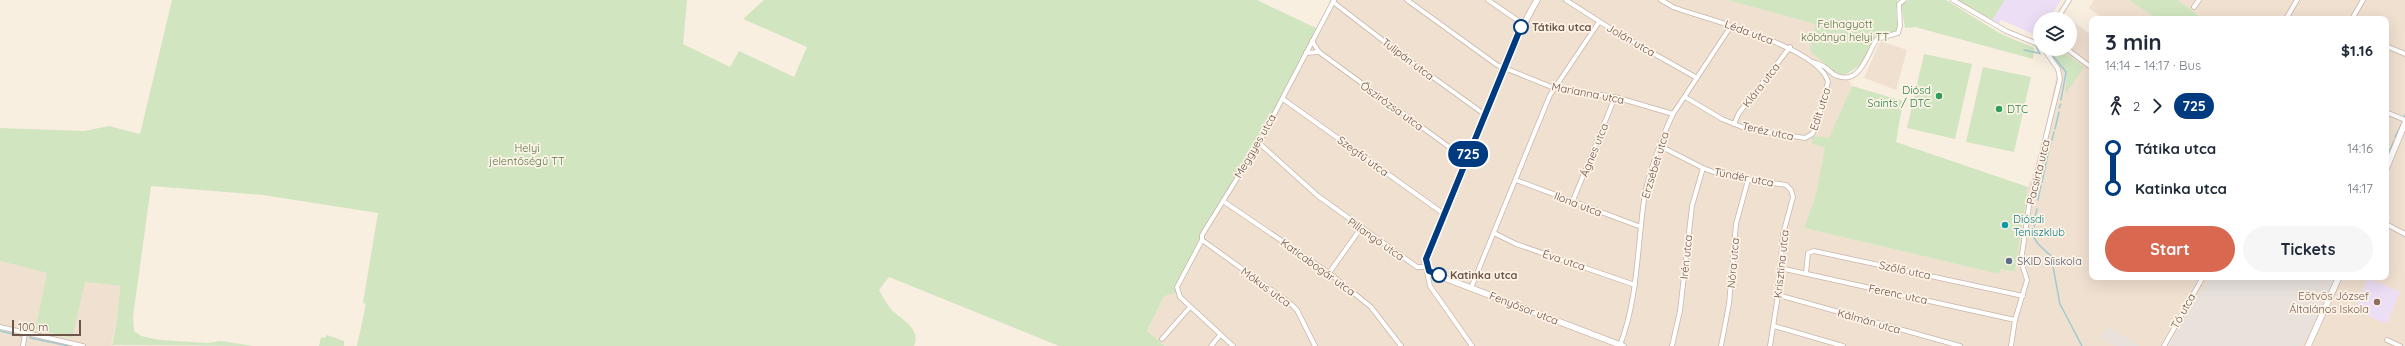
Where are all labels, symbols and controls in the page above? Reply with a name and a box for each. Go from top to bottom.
map controls [2033,12,2077,56]
button: layers [2033,12,2077,56]
street label: Léda utca [1723,17,1775,47]
park label: Felhagyott kőbánya helyi TT [1801,17,1889,44]
marker: Tátika utca [1513,19,1529,35]
place label: Tátika utca [1532,20,1592,34]
street label: Jolán utca [1604,20,1658,60]
text: 3 min [2105,28,2162,56]
street label: Tulipán utca [1379,35,1437,83]
text: $1.16 [2341,41,2373,60]
text: 14:14 – 14:17 · Bus [2105,57,2201,73]
street label: Klára utca [1739,60,1783,110]
street label: Őszirózsa utca [1358,78,1426,134]
street label: Marianna utca [1550,79,1626,107]
place label: Diósd Saints / DTC [1867,83,1931,110]
street label: Edit utca [1807,86,1833,132]
marker: Diósd Saints / DTC [1934,91,1944,101]
icon: walk [2105,95,2127,117]
icon: forward [2146,95,2168,117]
text: 725 [2182,97,2206,115]
text: 2 [2133,98,2140,114]
place label: DTC [2007,102,2028,116]
marker: DTC [1994,104,2004,114]
street label: Meggyes utca [1231,111,1279,181]
street label: Teréz utca [1741,119,1795,143]
street label: Ágnes utca [1577,121,1611,179]
street label: Erzsébet utca [1638,130,1672,200]
street label: Szegfű utca [1335,133,1391,179]
street label: Pacsirta utca [2023,138,2053,206]
text: Tátika utca [2135,139,2216,158]
text: 14:16 [2347,140,2373,156]
park label: Helyi jelentőségű TT [488,141,565,168]
line badge: 725 [1445,141,1491,167]
text: 725 [1456,145,1480,163]
street label: Tündér utca [1713,164,1775,190]
text: Katinka utca [2135,179,2227,198]
text: 14:17 [2348,180,2373,196]
street label: Ilona utca [1552,188,1604,220]
place label: Diósdi Teniszklub [2013,212,2065,239]
street label: Pillangó utca [1345,214,1407,264]
marker: Diósdi Teniszklub [2000,220,2010,230]
button: Start [2105,226,2235,272]
button: Tickets [2243,226,2373,272]
street label: Krisztina utca [1770,229,1792,299]
street label: Irén utca [1677,234,1695,280]
street label: Katicabogár utca [1278,235,1358,299]
street label: Nóra utca [1724,237,1742,289]
street label: Éva utca [1541,247,1587,273]
place label: SKID Síiskola [2017,254,2082,268]
marker: SKID Síiskola [2004,256,2014,266]
street label: Szőlő utca [1878,258,1932,282]
street label: Mókus utca [1238,264,1294,310]
marker: Katinka utca [1431,267,1447,283]
place label: Katinka utca [1450,268,1518,282]
street label: Ferenc utca [1867,281,1929,307]
street label: Fenyősor utca [1488,288,1560,328]
place label: Eötvös József Általános Iskola [2289,289,2369,316]
street label: Tó utca [2168,291,2198,331]
marker: Eötvös József Általános Iskola [2372,297,2382,307]
street label: Kálmán utca [1836,305,1902,337]
scale bar [12,318,81,337]
text: 100 m [18,320,48,334]

